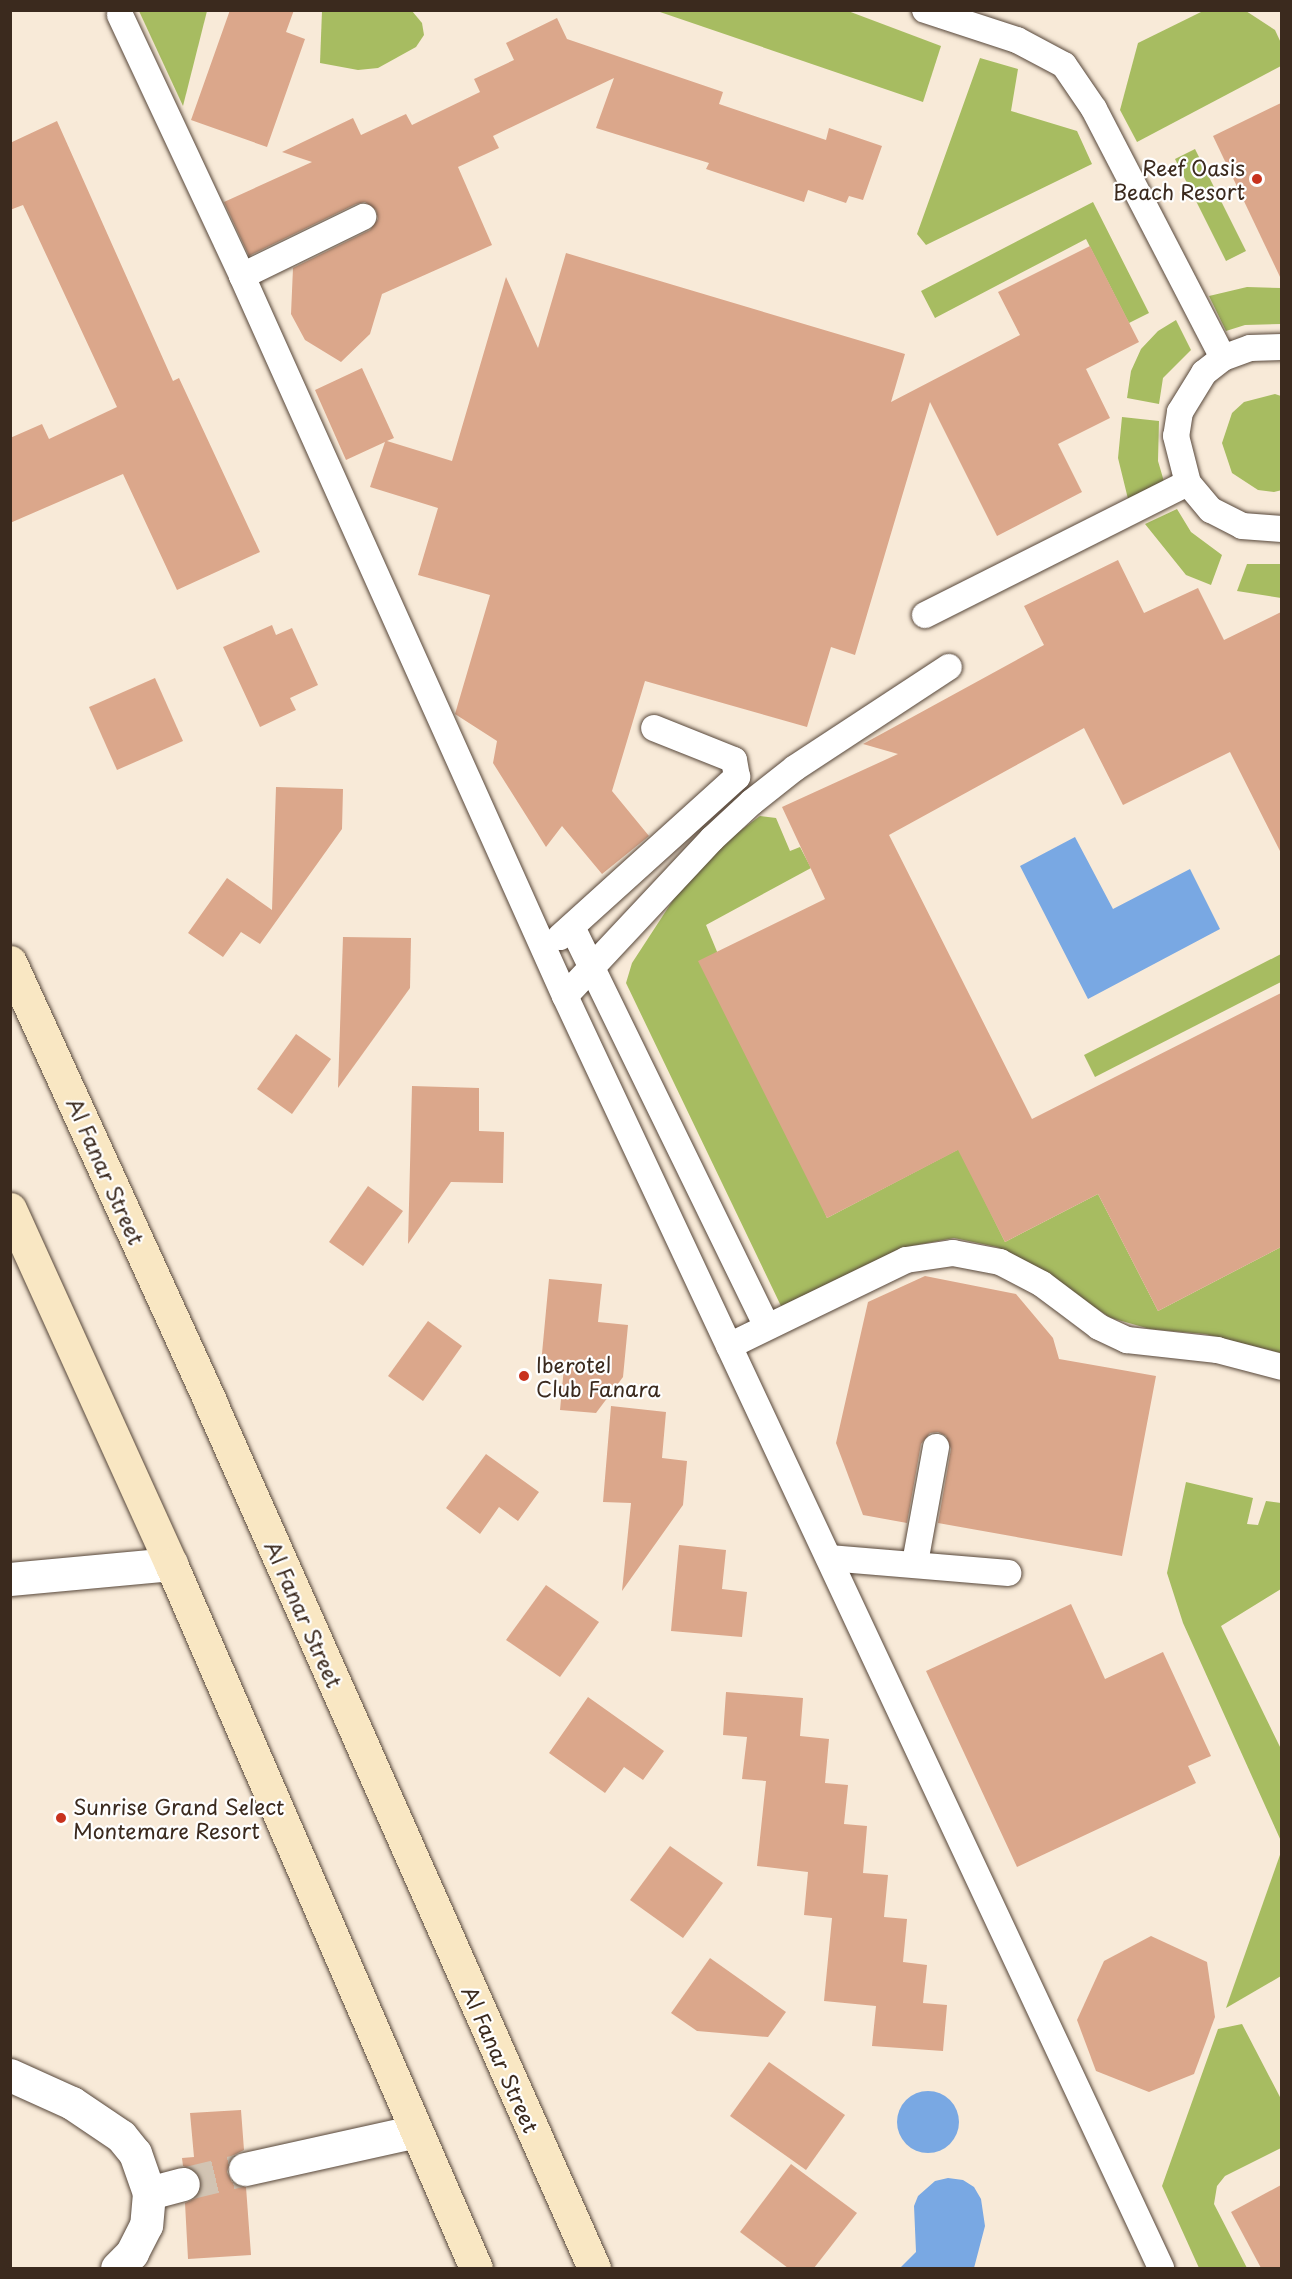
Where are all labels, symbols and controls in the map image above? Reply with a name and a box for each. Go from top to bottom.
place label: Reef Oasis Beach Resort [1112,154,1245,204]
marker: Reef Oasis Beach Resort [1250,172,1264,186]
street label: Al Fanar Street [63,1094,149,1248]
place label: Iberotel Club Fanara [536,1351,660,1401]
marker: Iberotel Club Fanara [517,1369,531,1383]
street label: Al Fanar Street [261,1537,347,1691]
place label: Sunrise Grand Select Montemare Resort [73,1793,286,1843]
marker: Sunrise Grand Select Montemare Resort [54,1811,68,1825]
street label: Al Fanar Street [458,1982,544,2136]

